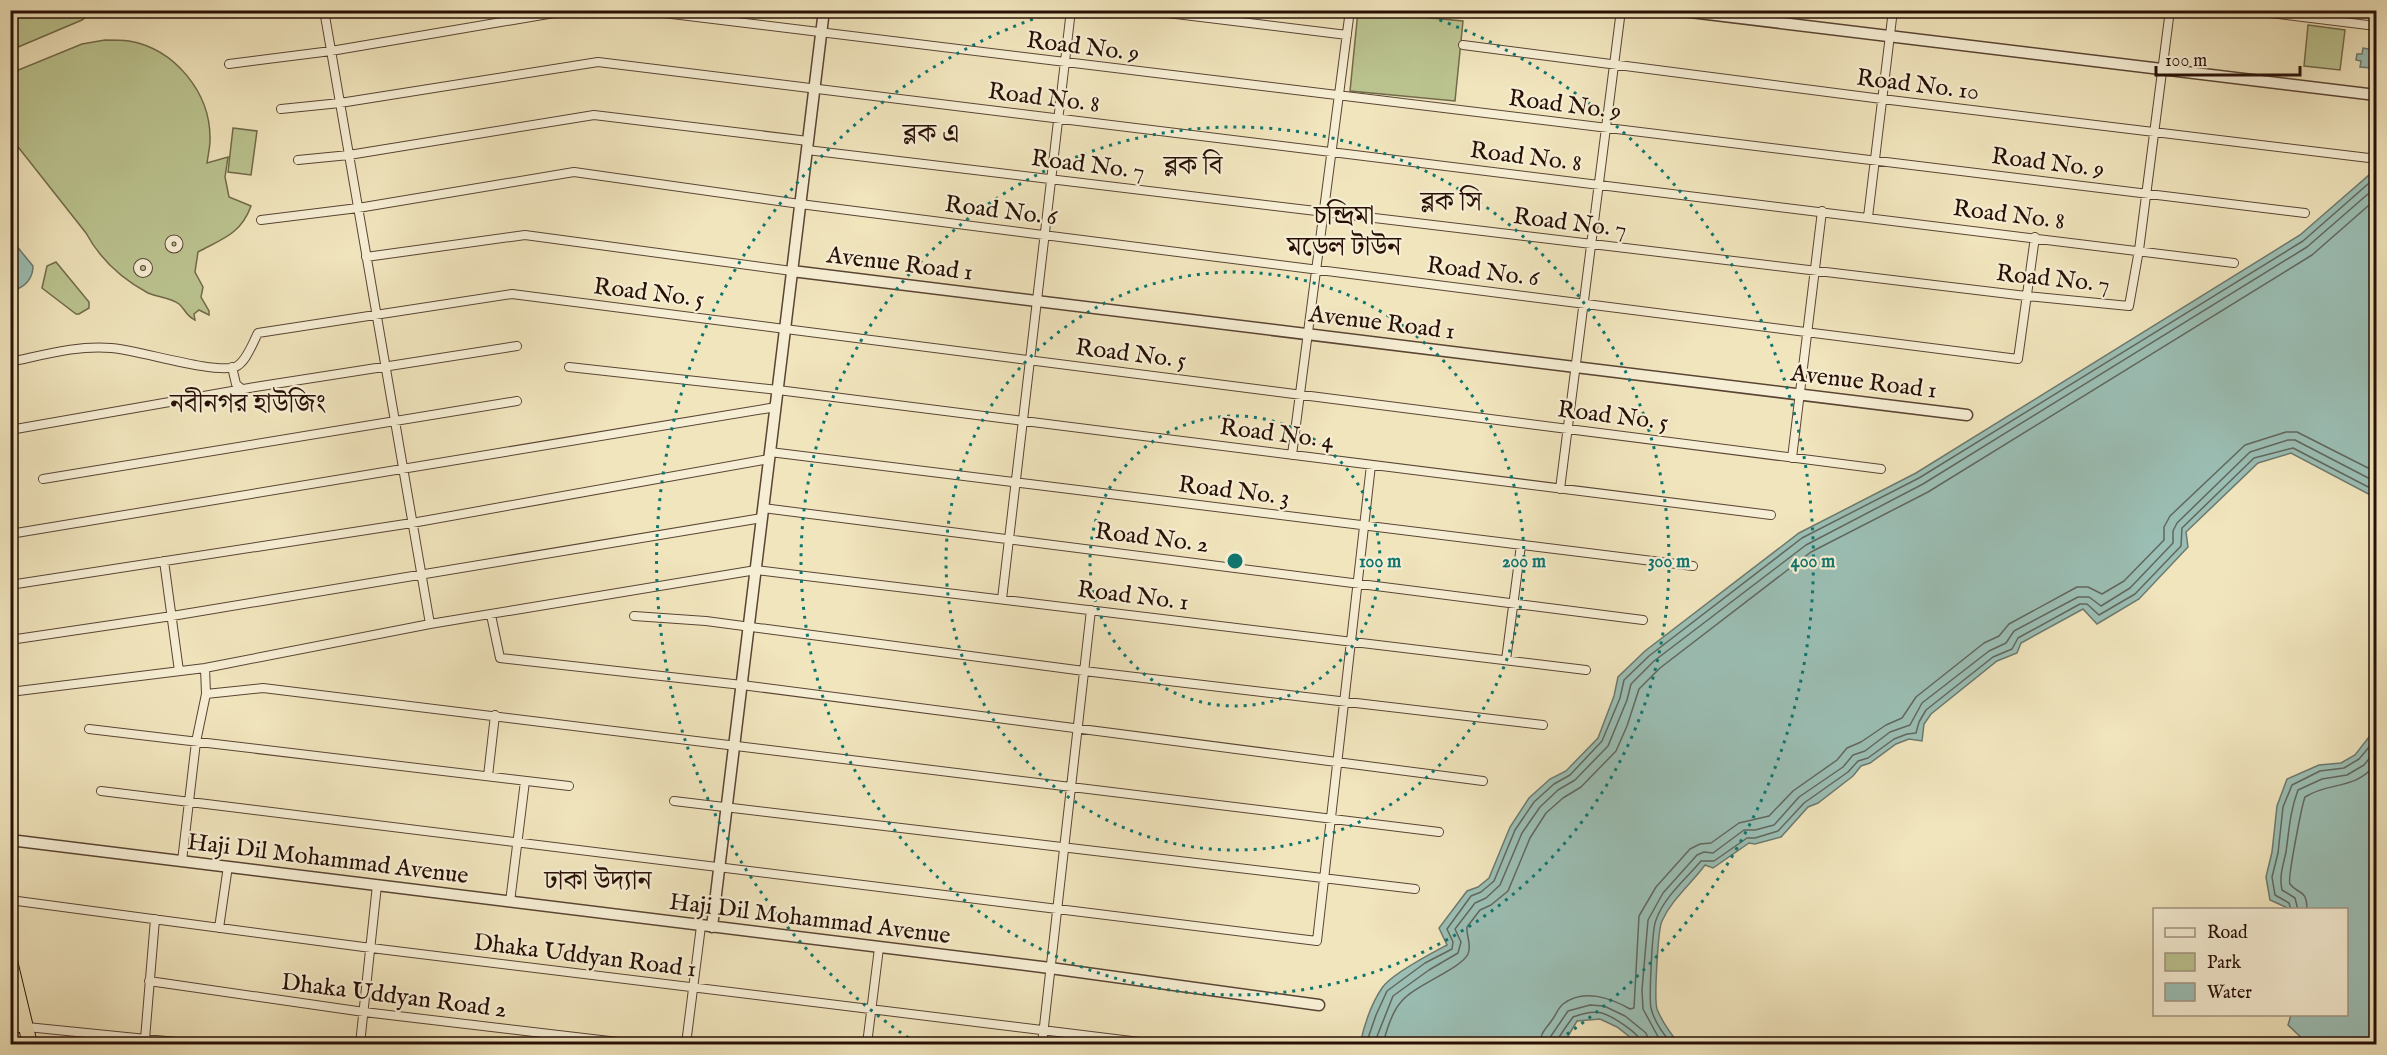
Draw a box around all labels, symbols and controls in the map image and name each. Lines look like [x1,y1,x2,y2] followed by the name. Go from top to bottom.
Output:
[1025,25,1141,70] street label: Road No. 9
[2156,39,2300,77] scale bar
[2165,50,2207,73] text: 100 m
[1855,63,1981,108] street label: Road No. 10
[986,76,1101,121] street label: Road No. 8
[1507,83,1623,128] street label: Road No. 9
[902,118,959,152] district label: ব্লক এ
[1468,135,1583,180] street label: Road No. 8
[1990,141,2106,186] street label: Road No. 9
[1029,143,1146,188] street label: Road No. 7
[1162,149,1224,184] district label: ব্লক বি
[1419,185,1483,220] district label: ব্লক সি
[943,189,1060,234] street label: Road No. 6
[1951,193,2066,238] street label: Road No. 8
[1286,199,1402,265] district label: চন্দ্রিমা মডেল টাউন
[1511,201,1628,246] street label: Road No. 7
[824,240,975,289] street label: Avenue Road 1
[1425,250,1542,295] street label: Road No. 6
[1994,258,2111,301] street label: Road No. 7
[592,271,706,316] street label: Road No. 5
[1306,299,1457,348] street label: Avenue Road 1
[1074,332,1188,377] street label: Road No. 5
[1788,358,1939,407] street label: Avenue Road 1
[169,387,326,422] district label: নবীনগর হাউজিং
[1556,394,1670,439] street label: Road No. 5
[1218,412,1336,457] street label: Road No. 4
[1176,469,1291,514] street label: Road No. 3
[1093,516,1210,561] street label: Road No. 2
[1225,551,1245,571] centre of rings
[1359,551,1401,574] text: 100 m
[1502,551,1546,574] text: 200 m
[1648,551,1690,574] text: 300 m
[1791,551,1835,574] text: 400 m
[1075,574,1190,619] street label: Road No. 1
[186,827,470,892] street label: Haji Dil Mohammad Avenue
[543,864,653,899] district label: ঢাকা উদ্যান
[668,887,952,952] street label: Haji Dil Mohammad Avenue
[2153,908,2348,1016] legend
[2207,922,2248,945] text: Road
[472,927,698,986] street label: Dhaka Uddyan Road 1
[2207,952,2242,975] text: Park
[279,967,508,1026] street label: Dhaka Uddyan Road 2
[2207,982,2252,1005] text: Water

